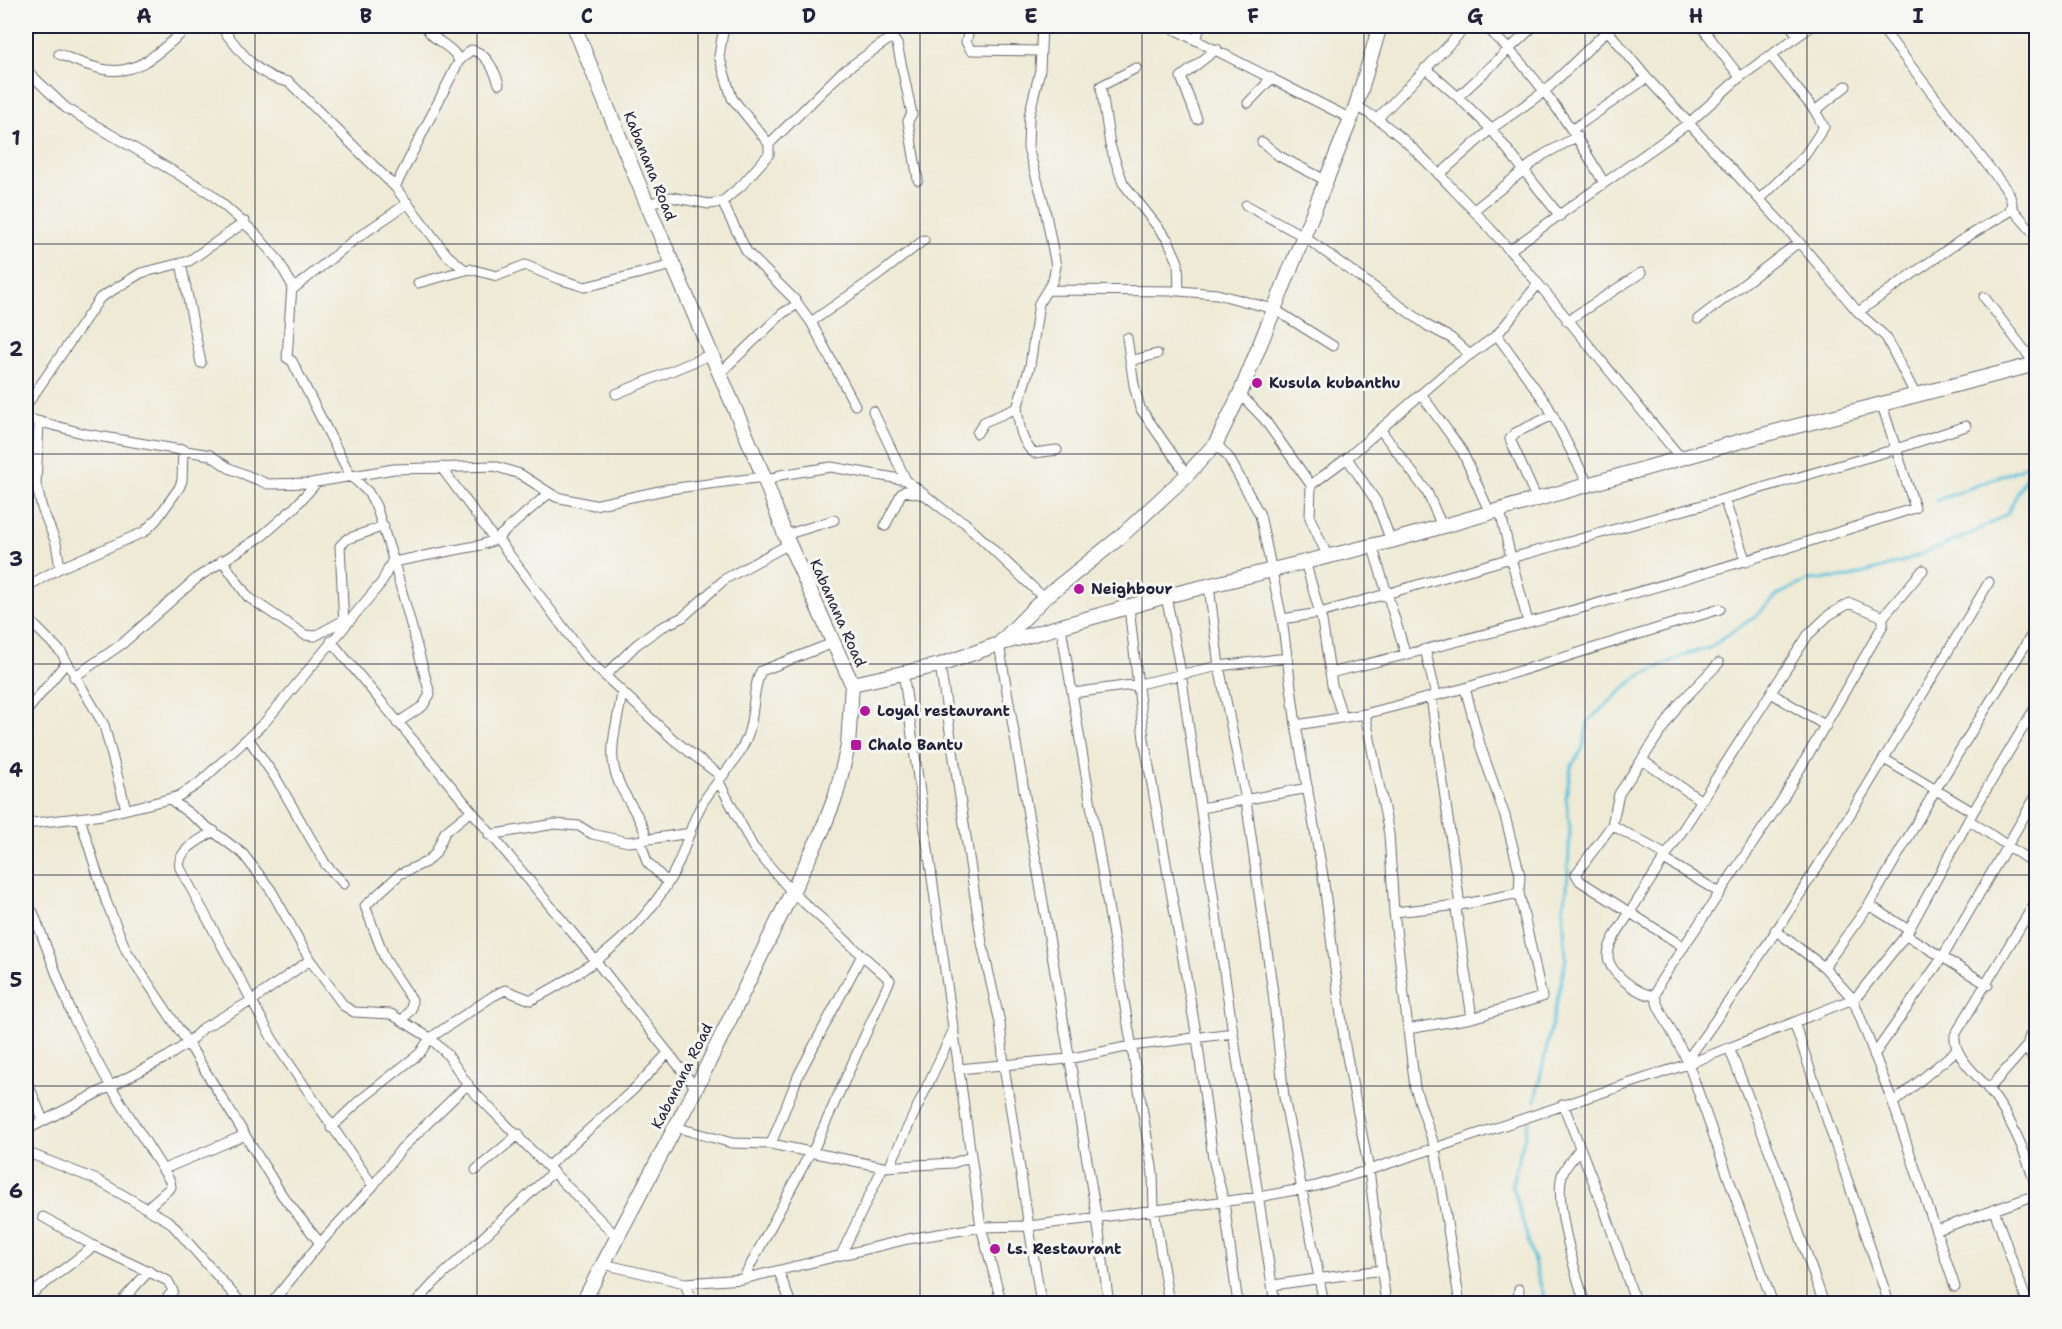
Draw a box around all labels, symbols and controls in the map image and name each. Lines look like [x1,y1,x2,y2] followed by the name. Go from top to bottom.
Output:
[136,3,152,29] text: A
[360,3,372,29] text: B
[581,3,593,29] text: C
[802,3,816,29] text: D
[1024,3,1038,29] text: E
[1247,3,1259,29] text: F
[1467,3,1483,29] text: G
[1689,3,1703,29] text: H
[1912,3,1924,29] text: I
[619,108,681,224] street label: Kabanana Road
[11,125,21,151] text: 1
[9,336,23,362] text: 2
[1269,373,1401,393] place label: Kusula kubanthu
[1250,376,1264,390] marker: Kusula kubanthu
[9,546,23,572] text: 3
[805,556,871,671] street label: Kabanana Road
[1091,579,1173,599] place label: Neighbour
[1072,582,1086,596] marker: Neighbour
[877,701,1010,721] place label: Loyal restaurant
[858,704,872,718] marker: Loyal restaurant
[868,735,963,755] place label: Chalo Bantu
[849,738,863,752] marker: Chalo Bantu
[9,757,23,783] text: 4
[10,967,22,993] text: 5
[647,1019,718,1132] street label: Kabanana Road
[9,1178,23,1204] text: 6
[1007,1239,1121,1259] place label: Ls. Restaurant
[988,1242,1002,1256] marker: Ls. Restaurant

